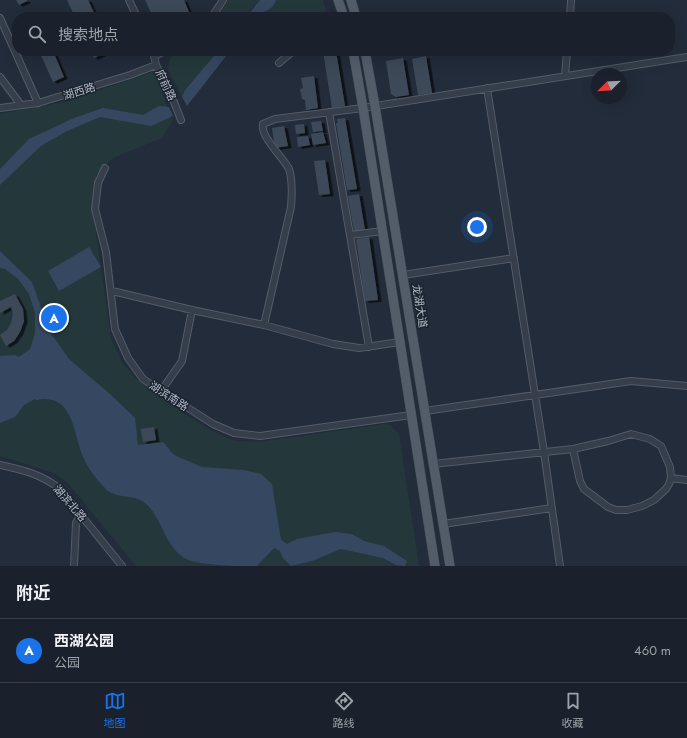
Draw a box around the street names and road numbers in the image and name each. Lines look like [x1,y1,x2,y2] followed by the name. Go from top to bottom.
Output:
[152,67,180,103] street label: 府前路
[61,79,97,103] street label: 湖西路
[409,283,431,329] street label: 龙湖大道
[146,377,192,415] street label: 湖滨南路
[50,481,90,525] street label: 湖滨北路

